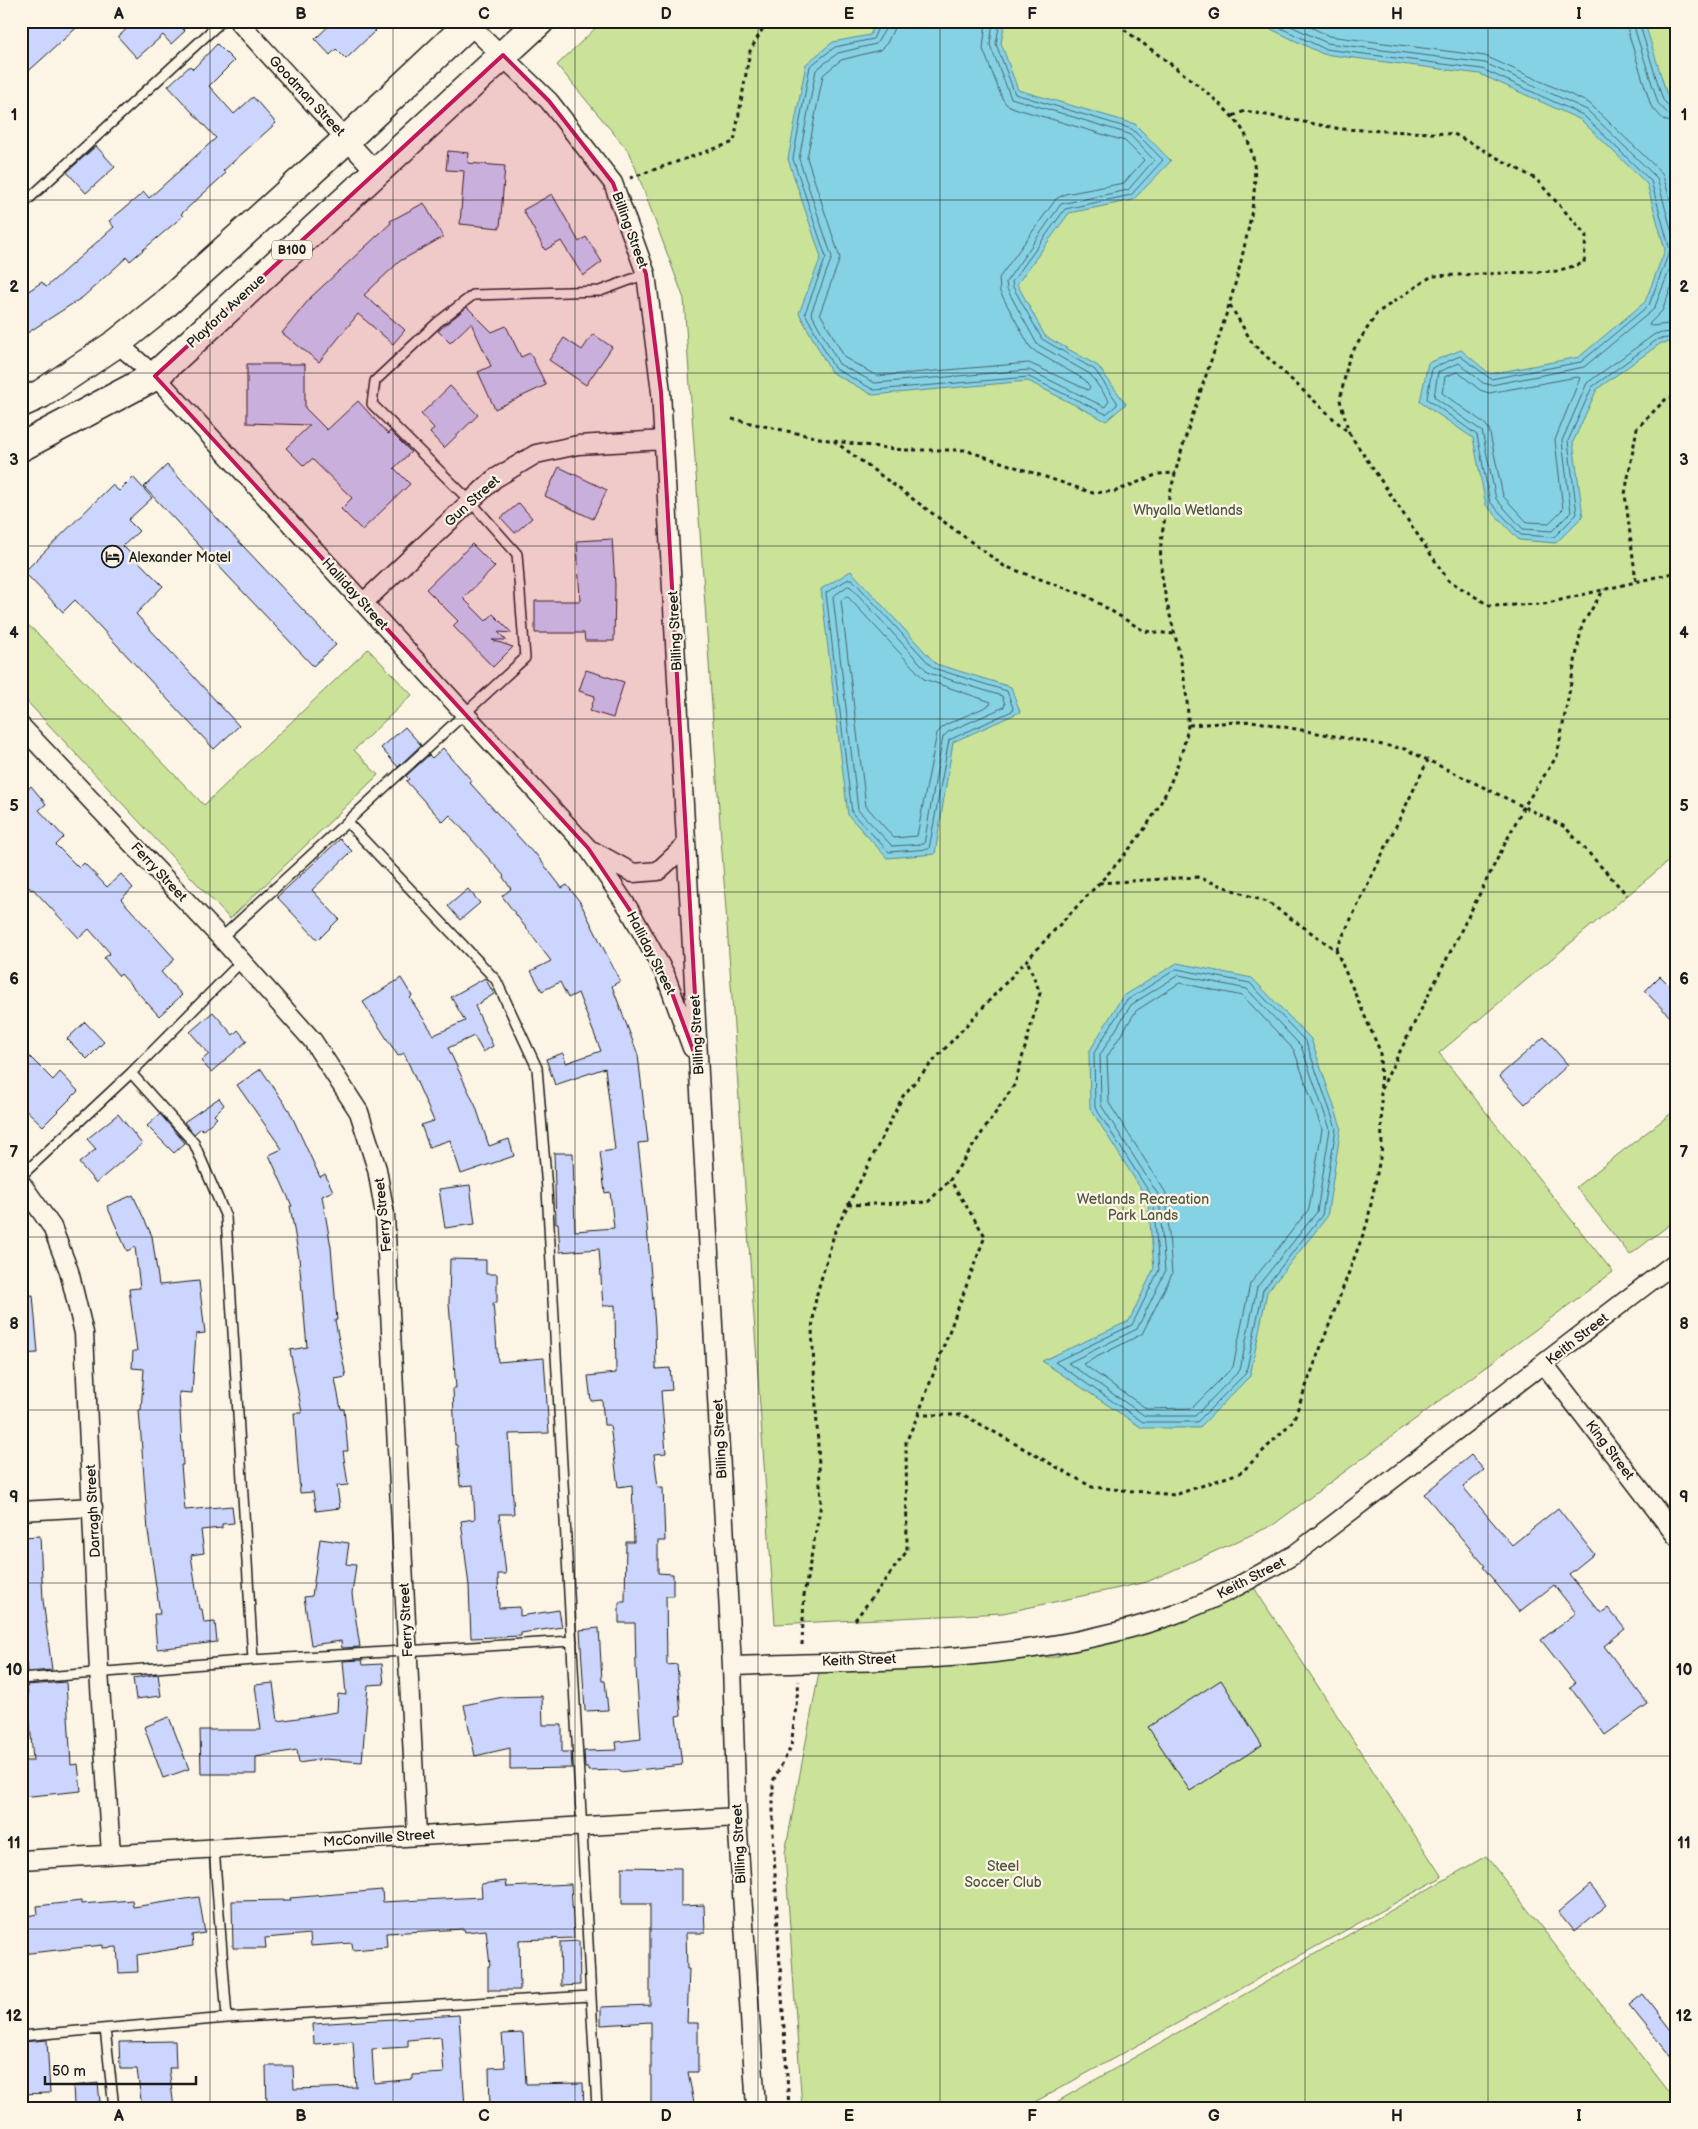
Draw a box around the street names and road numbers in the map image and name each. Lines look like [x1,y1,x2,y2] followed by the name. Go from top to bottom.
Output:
[265,52,349,140] street label: Goodman Street
[608,189,652,271] street label: Billing Street
[272,240,312,260] road number: B100
[183,270,269,352] street label: Playford Avenue
[441,471,504,530] street label: Gun Street
[318,554,392,634] street label: Halliday Street
[664,590,686,672] street label: Billing Street
[127,839,191,906] street label: Ferry Street
[623,909,680,998] street label: Halliday Street
[686,994,708,1076] street label: Billing Street
[371,1176,395,1253] street label: Ferry Street
[1542,1309,1612,1369] street label: Keith Street
[709,1398,731,1480] street label: Billing Street
[1582,1417,1638,1484] street label: King Street
[82,1463,104,1558] street label: Darragh Street
[1214,1553,1289,1602] street label: Keith Street
[396,1582,416,1658] street label: Ferry Street
[821,1650,897,1670] street label: Keith Street
[728,1803,750,1885] street label: Billing Street
[323,1826,436,1850] street label: McConville Street

